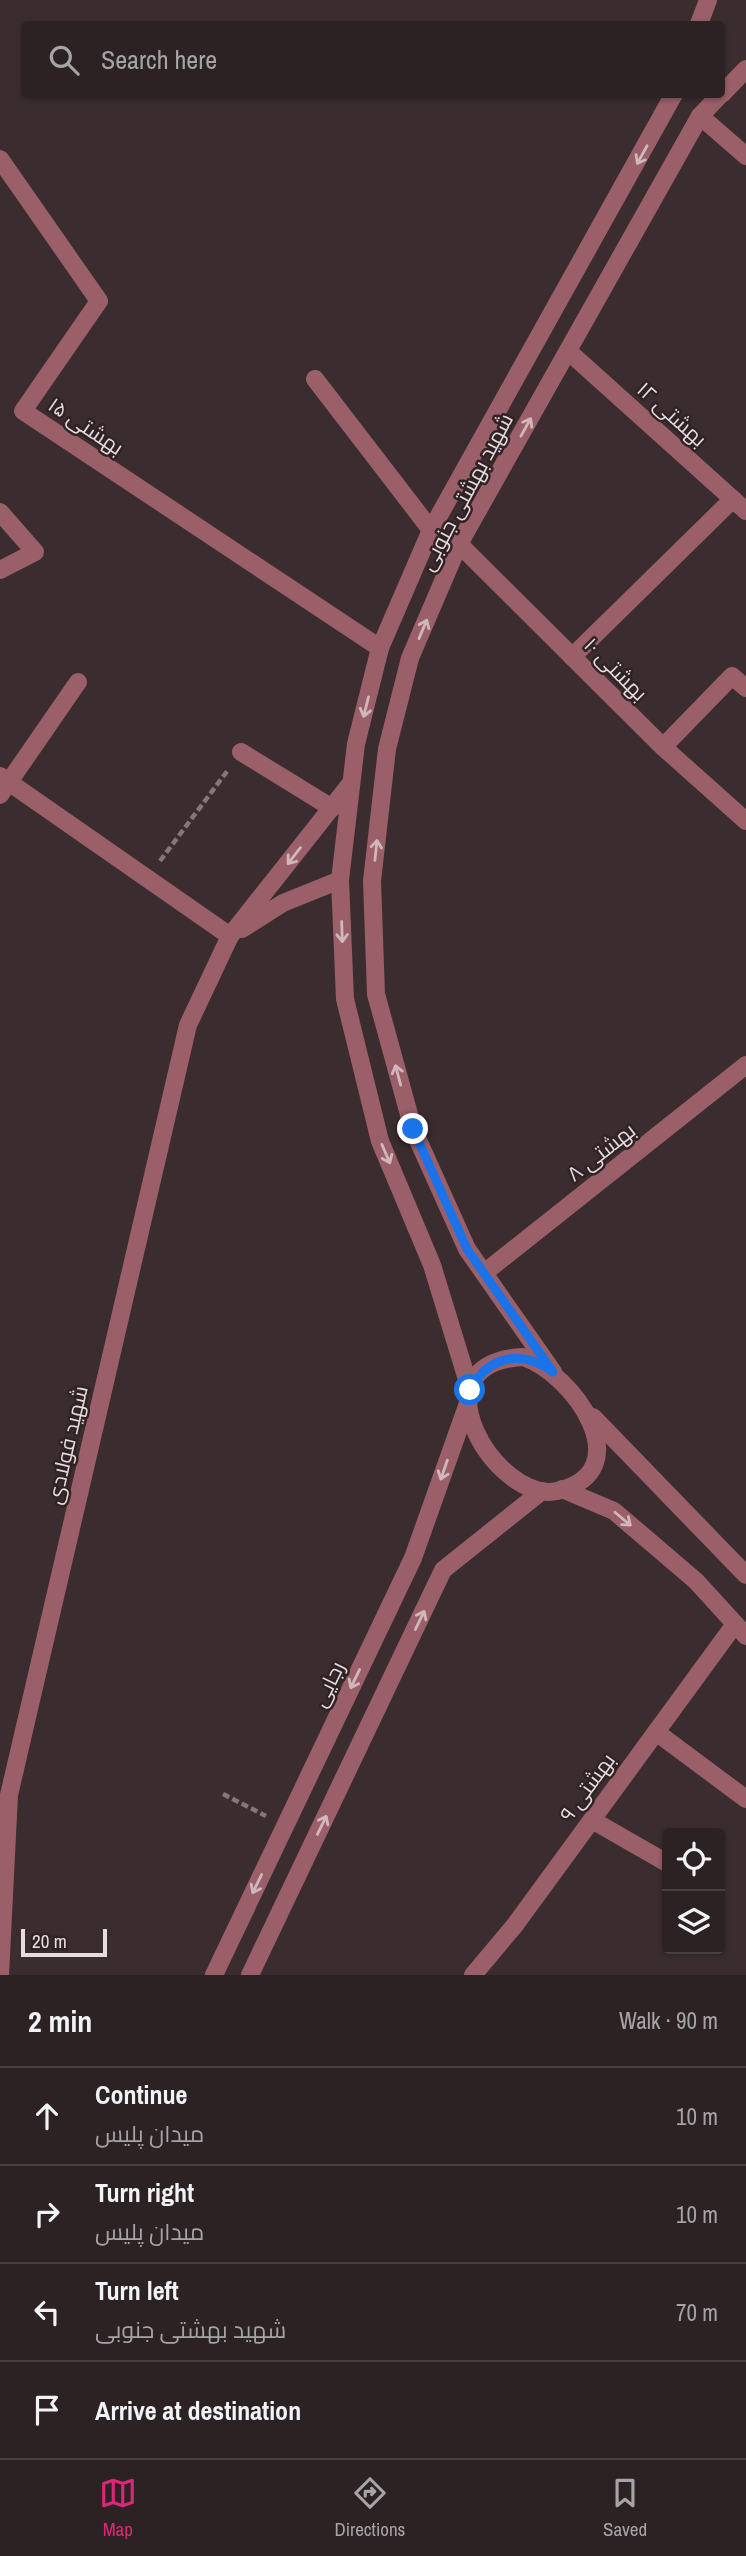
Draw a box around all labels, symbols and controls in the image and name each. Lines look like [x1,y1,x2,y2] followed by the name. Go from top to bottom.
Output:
[21,21,725,98] search box
[45,41,83,79] icon: search
[101,42,217,77] text: Search here
[635,144,649,164] one-way arrow
[631,375,713,453] street label: بهشتی ۱۲
[43,390,129,462] street label: بهشتی ۱۵
[412,408,520,576] street label: شهید بهشتی جنوبی
[519,417,533,437] one-way arrow
[417,619,430,640] one-way arrow
[578,631,654,707] street label: بهشتی ۱۰
[359,695,372,717] one-way arrow
[369,840,382,862] one-way arrow
[286,846,301,864] one-way arrow
[336,920,349,943] one-way arrow
[391,1064,404,1087] one-way arrow
[397,1113,428,1144] route end
[560,1116,642,1188] street label: بهشتی ۸
[380,1143,393,1164] one-way arrow
[454,1374,485,1405] route start
[39,1383,95,1507] street label: شهید فولادی
[437,1459,449,1481] one-way arrow
[614,1511,632,1527] one-way arrow
[414,1610,427,1631] one-way arrow
[305,1656,351,1712] street label: رجایی
[348,1668,361,1689] one-way arrow
[552,1747,622,1827] street label: بهشتی ۹
[316,1815,329,1836] one-way arrow
[662,1828,725,1954] map controls
[662,1828,725,1891] button: locate
[250,1873,263,1894] one-way arrow
[662,1891,725,1954] button: layers
[21,1926,107,1958] scale bar
[32,1928,67,1954] text: 20 m
[28,2001,92,2041] text: 2 min
[619,2005,718,2036] text: Walk · 90 m
[95,2077,187,2112] text: Continue
[28,2097,66,2135] icon: ahead
[676,2101,718,2132] text: 10 m
[95,2118,204,2149] text: میدان پلیس
[95,2175,194,2210] text: Turn right
[28,2195,66,2233] icon: right
[676,2199,718,2230] text: 10 m
[95,2216,204,2247] text: میدان پلیس
[95,2273,179,2308] text: Turn left
[28,2293,66,2331] icon: left
[676,2297,718,2328] text: 70 m
[95,2314,286,2345] text: شهید بهشتی جنوبی
[28,2391,66,2429] icon: arrive
[95,2393,301,2428] text: Arrive at destination
[99,2474,137,2542] tab: Map
[334,2474,405,2542] tab: Directions
[603,2474,647,2542] tab: Saved

